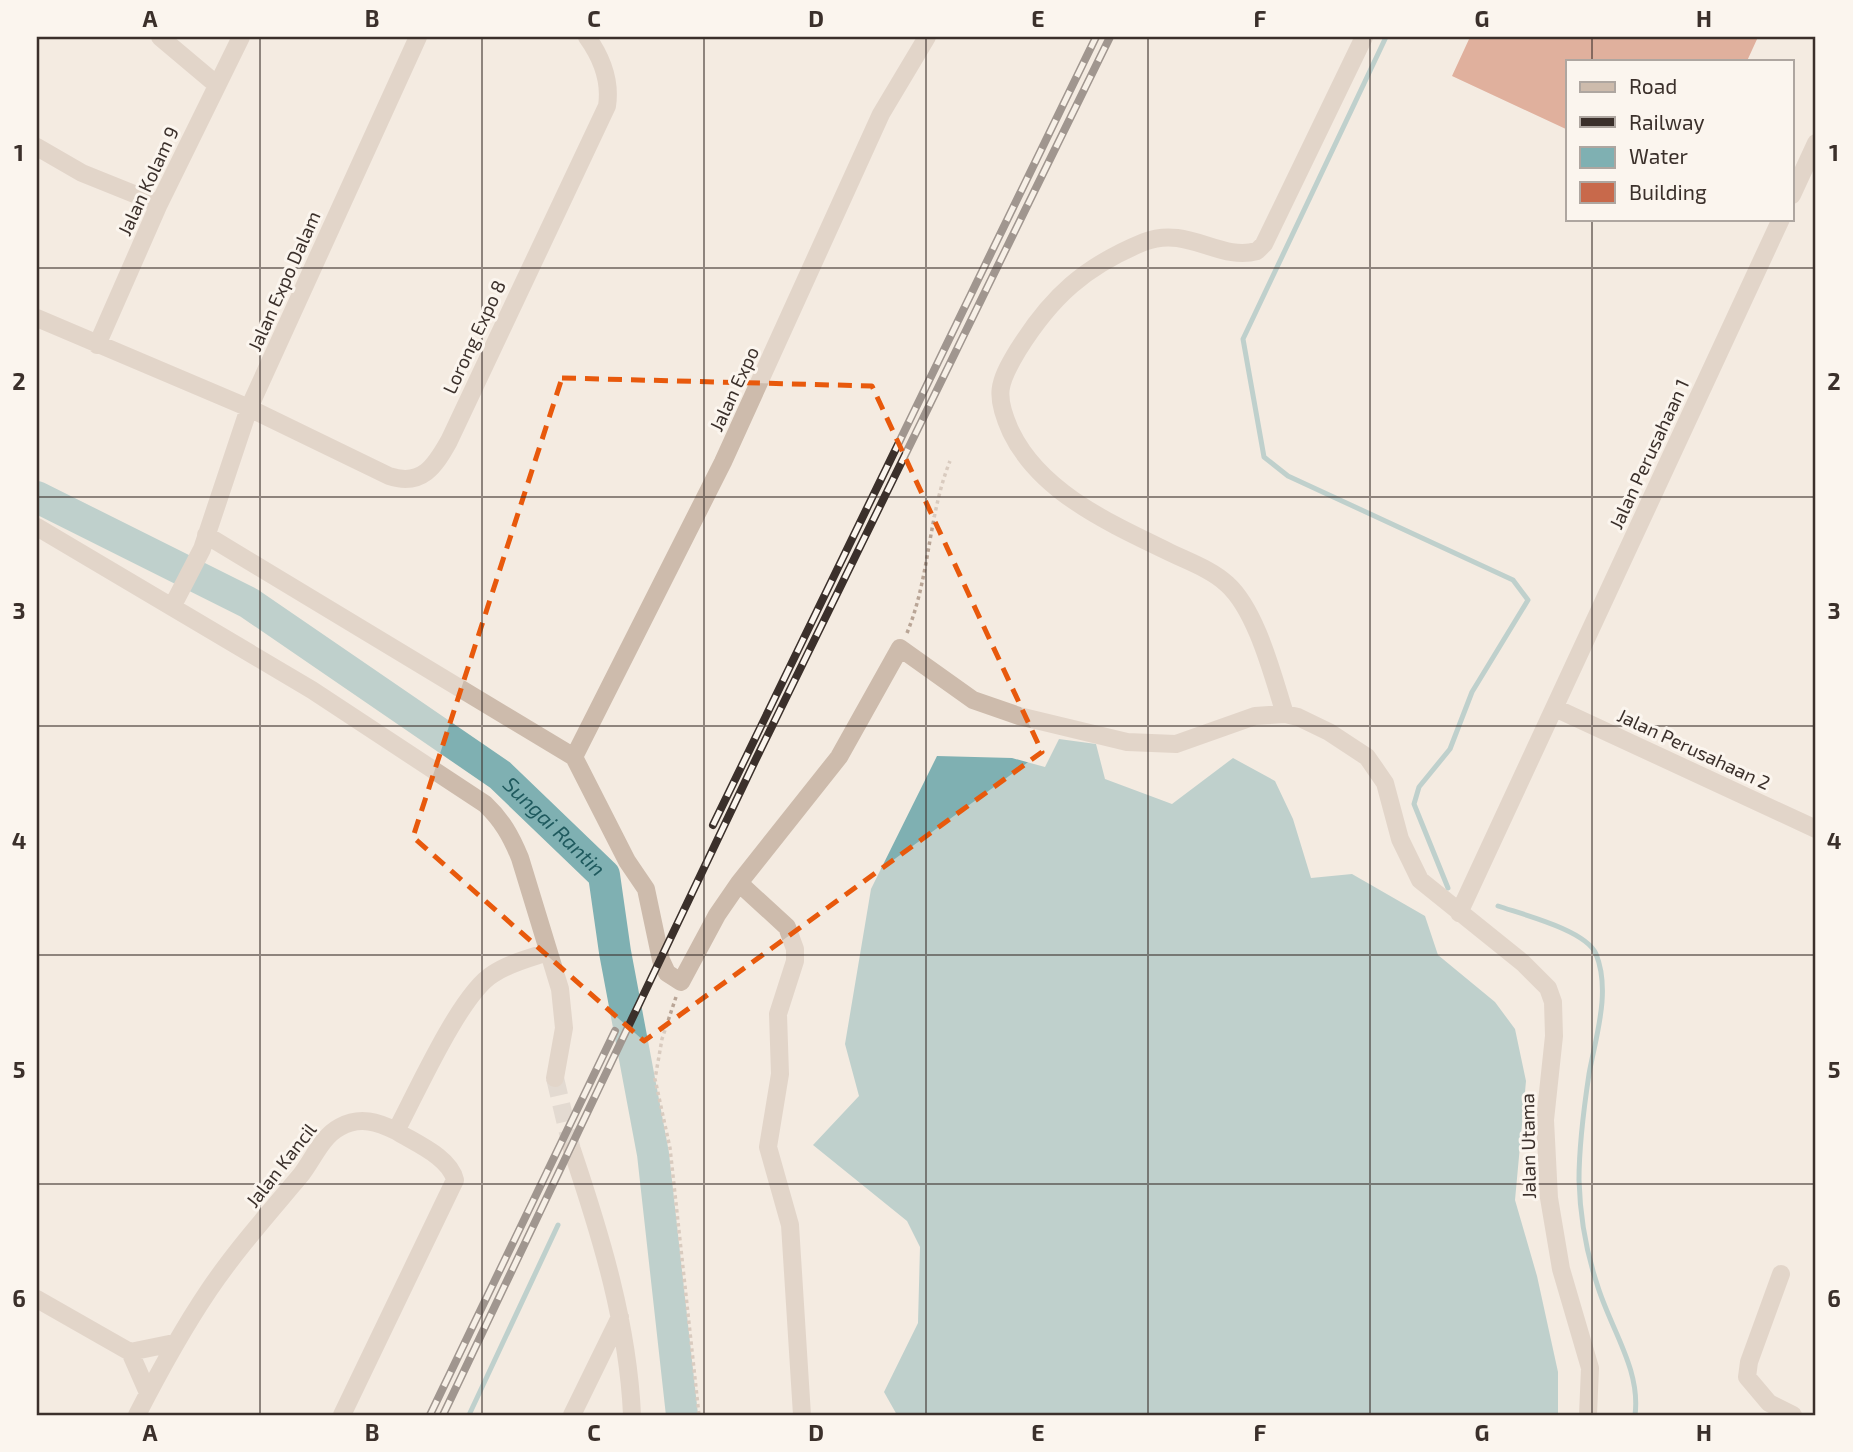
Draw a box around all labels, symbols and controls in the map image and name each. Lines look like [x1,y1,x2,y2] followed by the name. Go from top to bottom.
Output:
[142,4,158,32] text: A
[365,4,379,32] text: B
[587,4,601,32] text: C
[808,4,824,32] text: D
[1031,4,1045,32] text: E
[1254,4,1267,32] text: F
[1475,4,1489,32] text: G
[1696,4,1712,32] text: H
[1566,60,1794,220] legend
[1629,73,1677,98] text: Road
[1629,109,1705,134] text: Railway
[112,123,183,239] street label: Jalan Kolam 9
[14,138,24,166] text: 1
[1829,138,1839,166] text: 1
[1629,143,1688,168] text: Water
[1629,179,1707,204] text: Building
[242,207,325,354] street label: Jalan Expo Dalam
[437,276,510,397] street label: Lorong Expo 8
[704,343,763,435] street label: Jalan Expo
[12,367,26,395] text: 2
[1827,367,1841,395] text: 2
[1604,375,1693,532] street label: Jalan Perusahaan 1
[12,596,26,624] text: 3
[1827,596,1841,624] text: 3
[1614,703,1774,794] street label: Jalan Perusahaan 2
[499,771,611,880] water label: Sungai Rantin
[12,826,26,854] text: 4
[1827,826,1841,854] text: 4
[13,1055,25,1083] text: 5
[1828,1055,1840,1083] text: 5
[1515,1093,1540,1199] street label: Jalan Utama
[241,1118,321,1211] street label: Jalan Kancil
[12,1284,26,1312] text: 6
[1827,1284,1841,1312] text: 6
[142,1418,158,1446] text: A
[365,1418,379,1446] text: B
[587,1418,601,1446] text: C
[808,1418,824,1446] text: D
[1031,1418,1045,1446] text: E
[1254,1418,1267,1446] text: F
[1475,1418,1489,1446] text: G
[1696,1418,1712,1446] text: H

